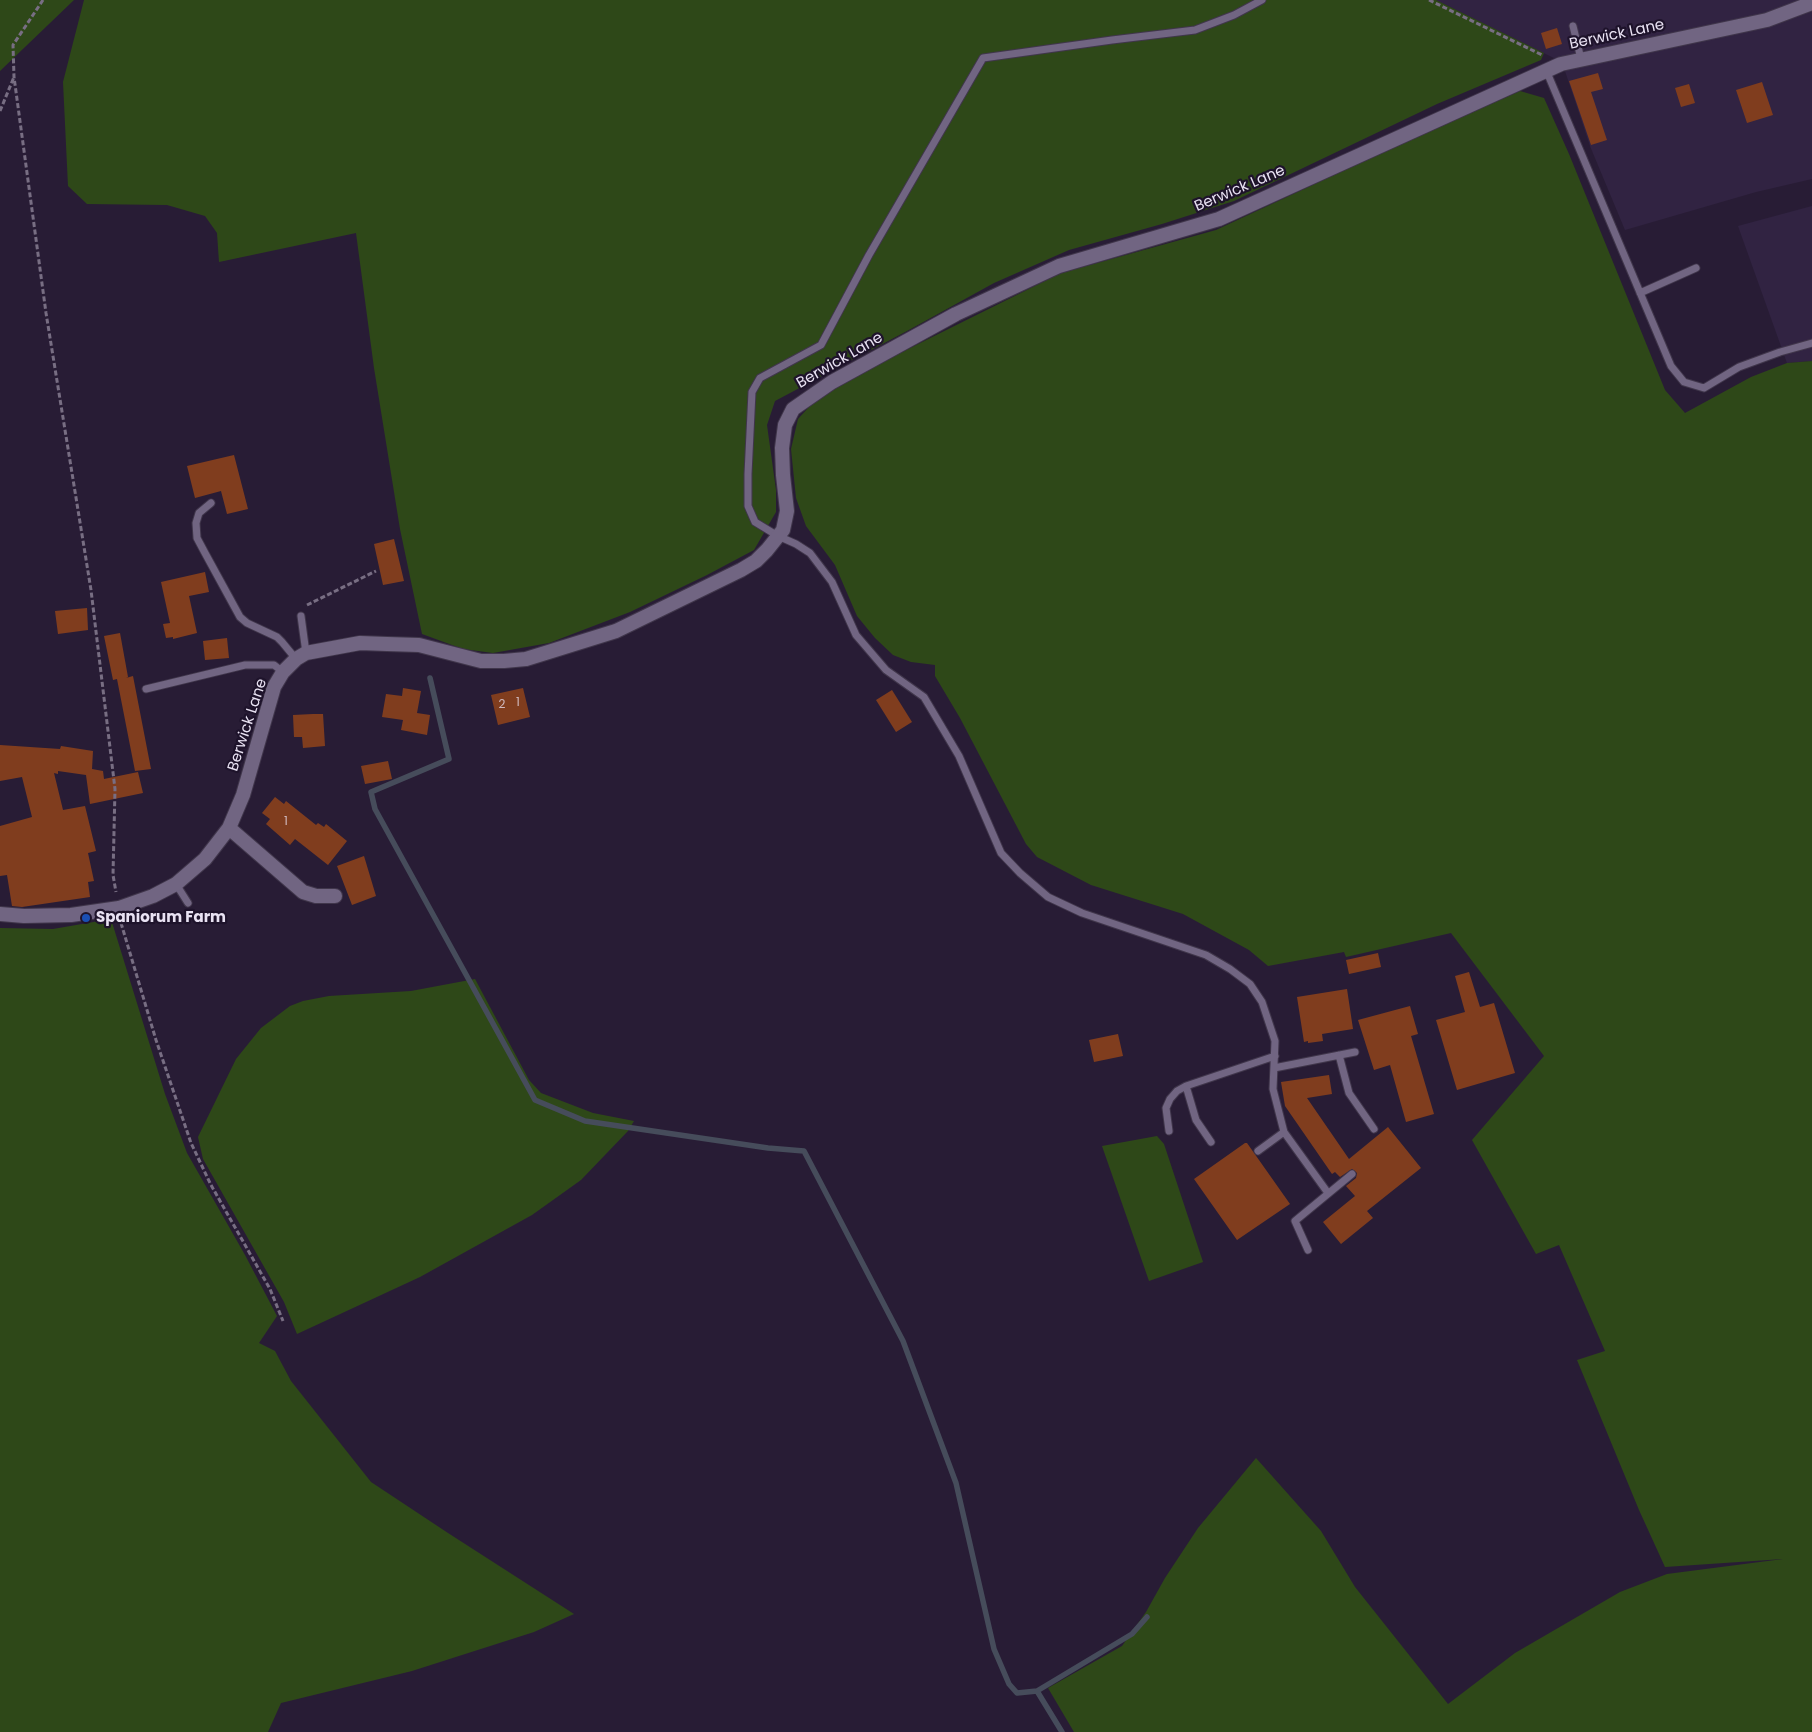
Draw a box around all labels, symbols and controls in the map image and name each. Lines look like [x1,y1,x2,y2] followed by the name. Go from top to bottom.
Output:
[1568,16,1666,54] street label: Berwick Lane
[1192,162,1288,216] street label: Berwick Lane
[794,329,886,393] street label: Berwick Lane
[225,676,271,774] street label: Berwick Lane
[516,696,520,710] house number: 1
[499,698,505,712] house number: 2
[284,815,288,829] house number: 1
[96,909,226,927] place label: Spaniorum Farm
[80,912,92,924] marker: Spaniorum Farm

